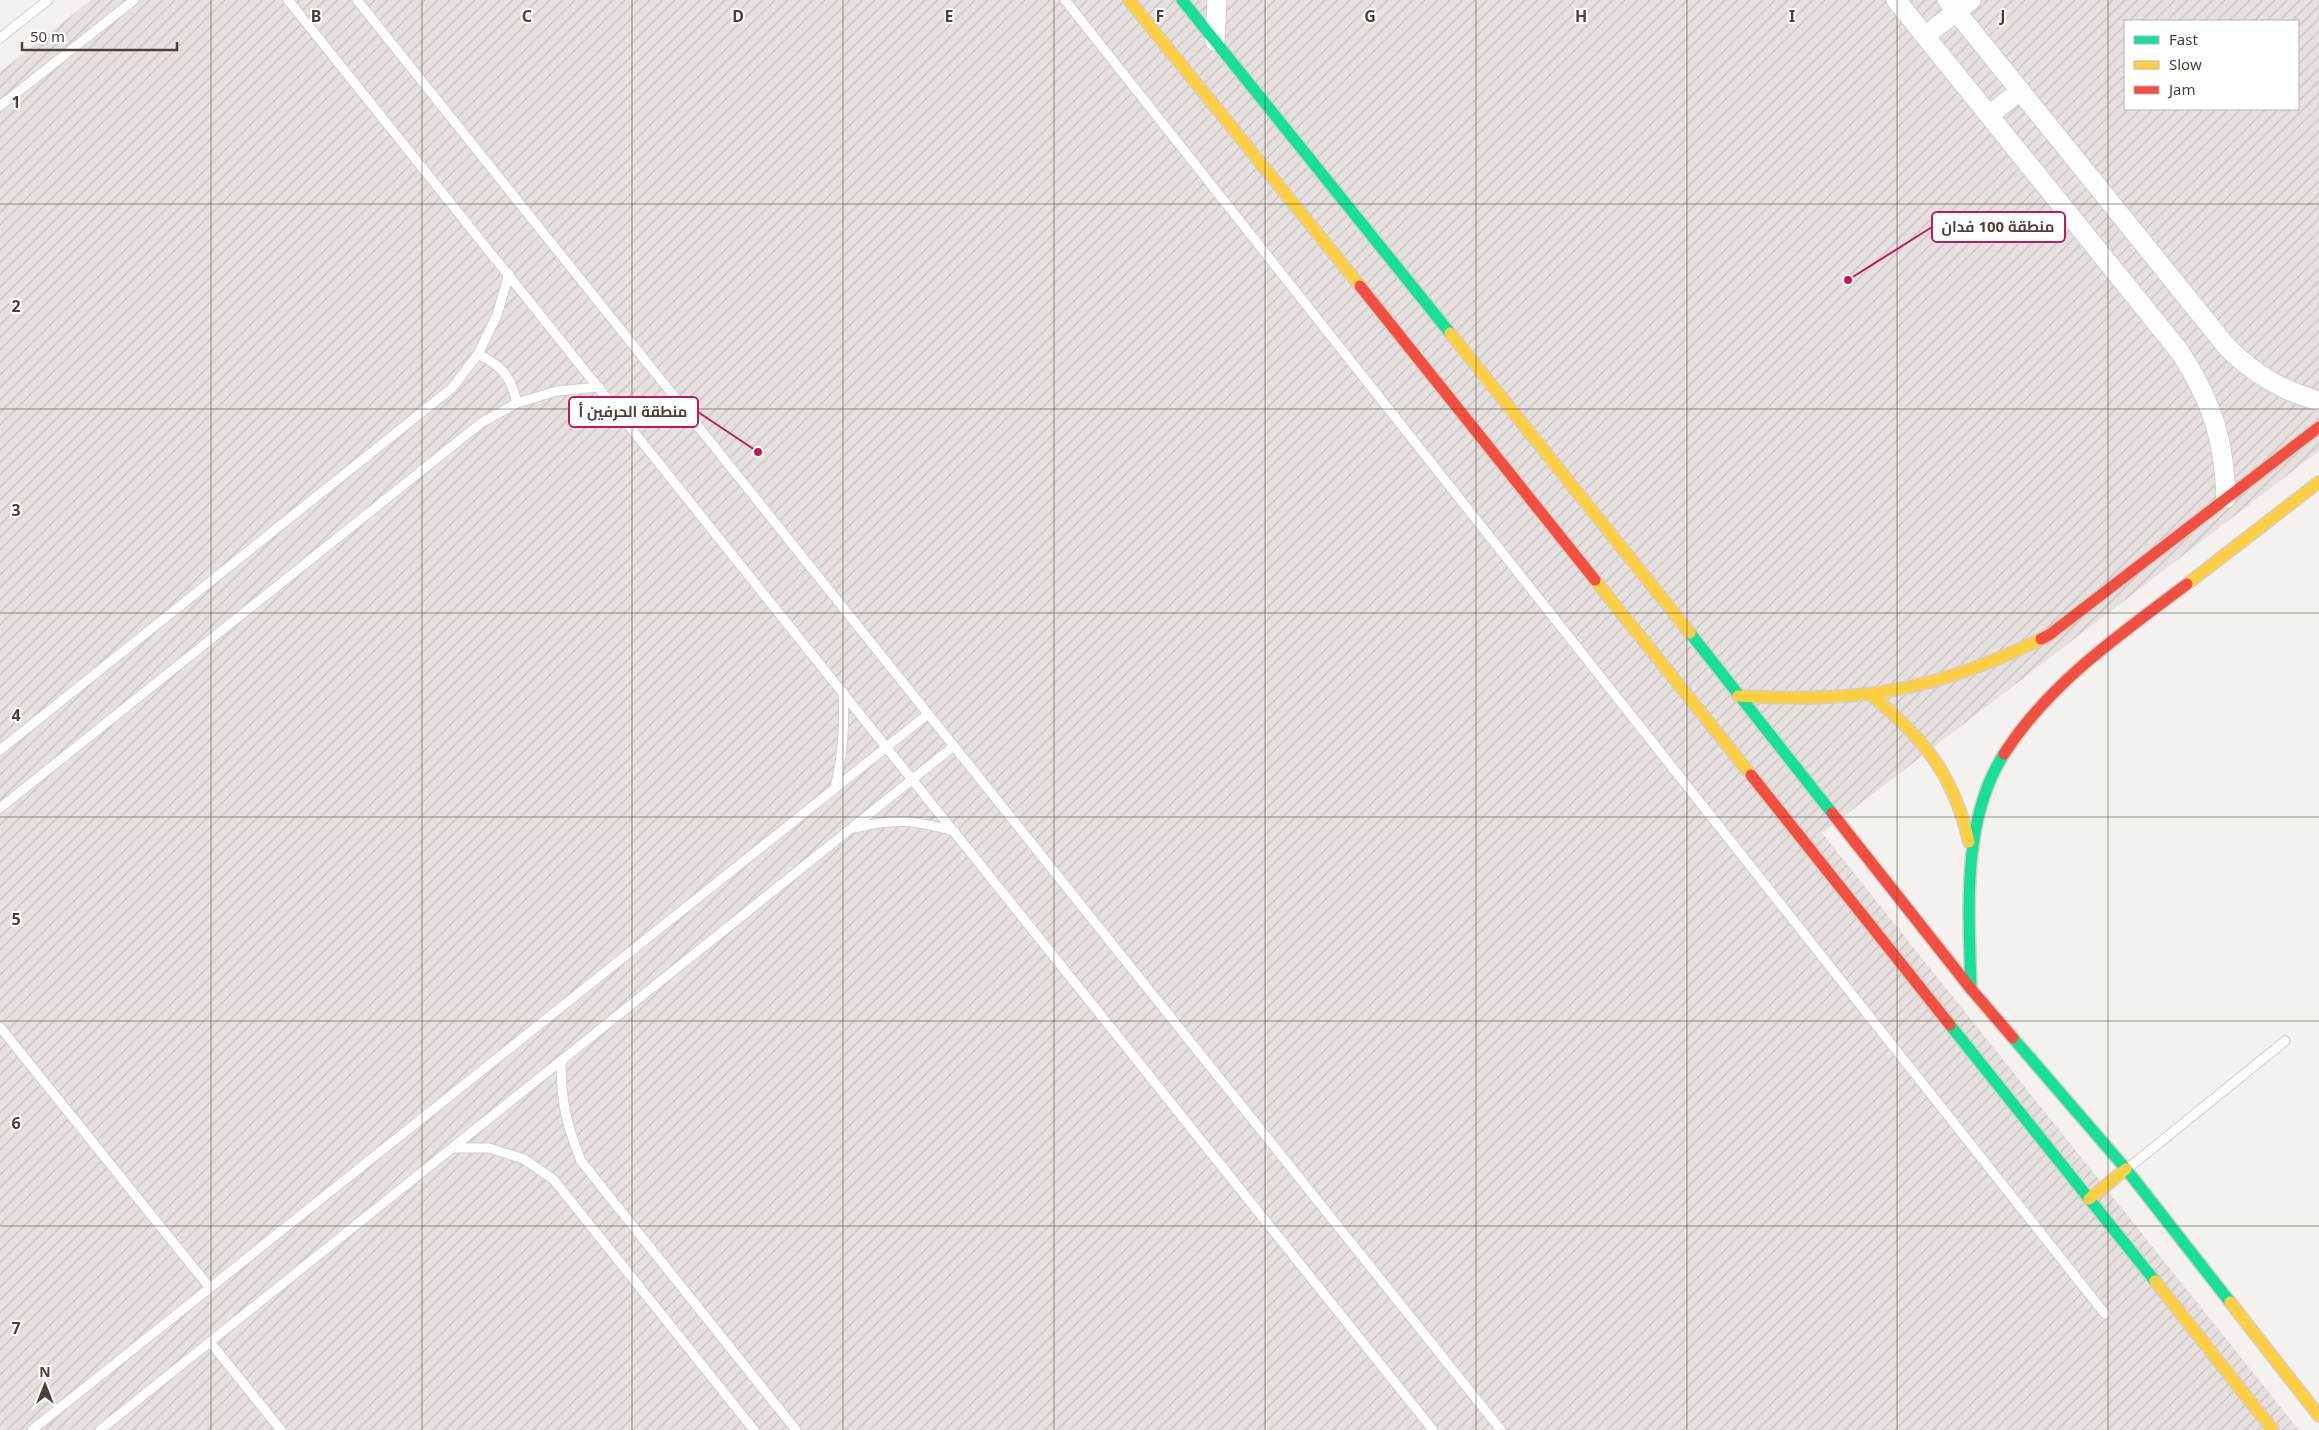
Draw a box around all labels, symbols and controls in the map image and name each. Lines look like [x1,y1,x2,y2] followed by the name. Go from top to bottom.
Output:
[311,5,321,27] text: B
[522,5,532,27] text: C
[732,5,744,27] text: D
[945,5,954,27] text: E
[1156,5,1164,27] text: F
[1364,5,1376,27] text: G
[1575,5,1587,27] text: H
[1789,5,1795,27] text: I
[1998,5,2006,27] text: J
[22,20,178,52] scale bar
[2124,20,2299,110] legend
[30,26,65,46] text: 50 m
[2169,29,2198,49] text: Fast
[2169,54,2202,74] text: Slow
[2167,79,2196,99] text: Jam
[11,91,21,113] text: 1
[1932,212,2065,242] callout: منطقة 100 فدان
[1942,216,2054,236] text: منطقة 100 فدان
[11,295,21,317] text: 2
[569,397,698,427] callout: منطقة الحرفين أ
[578,401,688,421] text: منطقة الحرفين أ
[11,499,21,521] text: 3
[11,704,21,726] text: 4
[11,908,21,930] text: 5
[11,1112,21,1134] text: 6
[11,1317,21,1339] text: 7
[20,1360,70,1410] north arrow
[39,1362,51,1381] text: N

